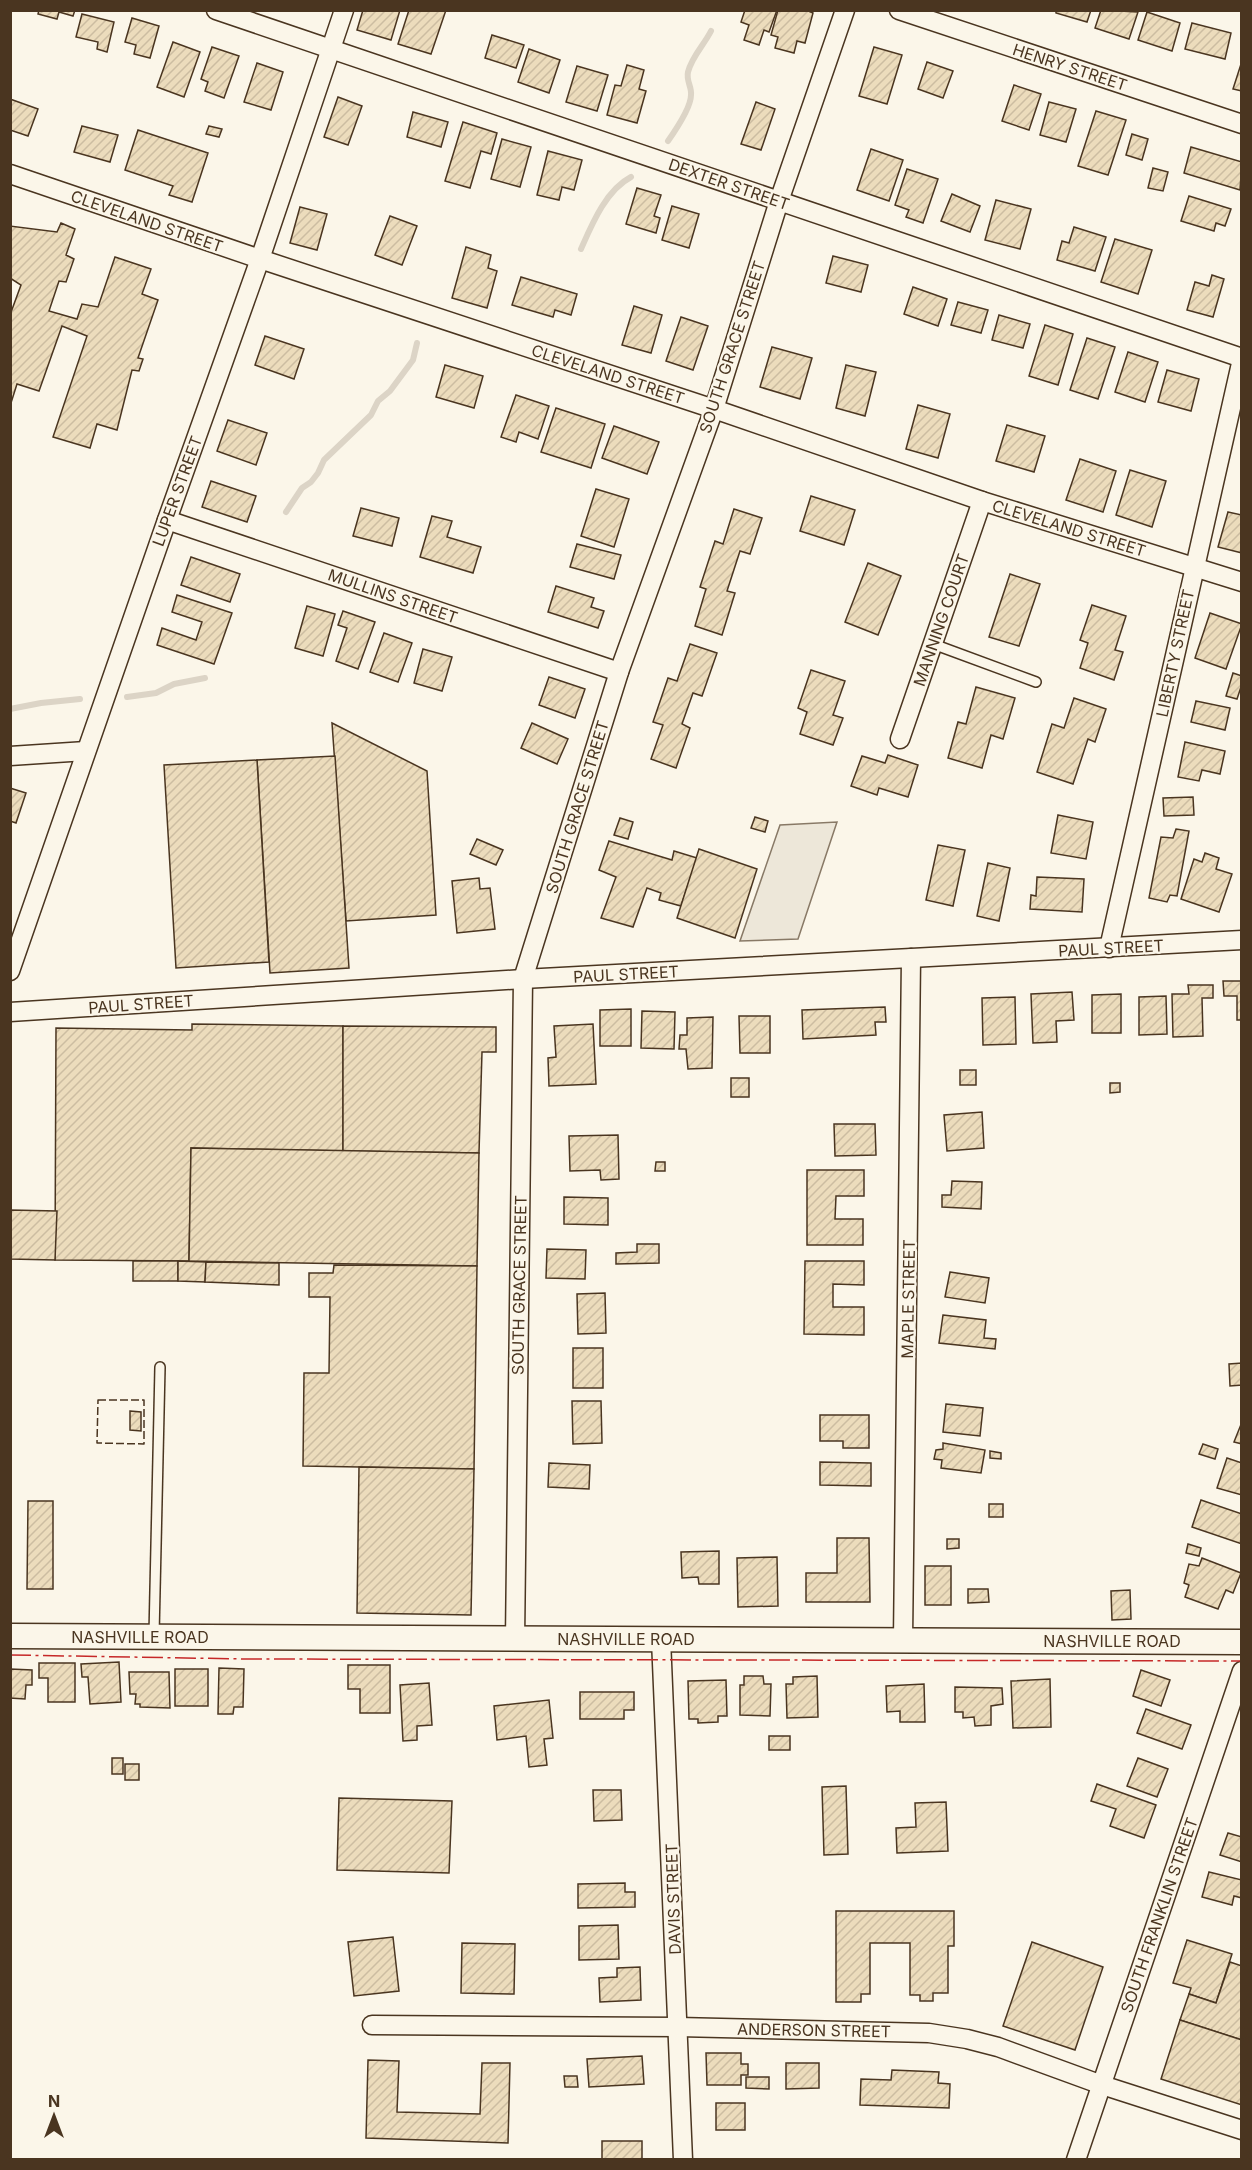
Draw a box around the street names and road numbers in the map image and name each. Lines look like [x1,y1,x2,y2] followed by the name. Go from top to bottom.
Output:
[1010,39,1130,95] street label: HENRY STREET
[666,154,792,214] street label: DEXTER STREET
[68,186,226,256] street label: CLEVELAND STREET
[695,258,769,436] street label: SOUTH GRACE STREET
[529,340,687,408] street label: CLEVELAND STREET
[148,433,206,549] street label: LUPER STREET
[990,495,1148,561] street label: CLEVELAND STREET
[909,551,973,689] street label: MANNING COURT
[325,564,461,628] street label: MULLINS STREET
[1152,587,1198,719] street label: LIBERTY STREET
[541,718,613,896] street label: SOUTH GRACE STREET
[1058,935,1164,961] street label: PAUL STREET
[573,961,679,987] street label: PAUL STREET
[88,990,194,1018] street label: PAUL STREET
[507,1195,531,1375] street label: SOUTH GRACE STREET
[897,1239,919,1359] street label: MAPLE STREET
[71,1627,209,1647] street label: NASHVILLE ROAD
[557,1629,695,1649] street label: NASHVILLE ROAD
[1043,1631,1181,1651] street label: NASHVILLE ROAD
[1116,1815,1202,2015] street label: SOUTH FRANKLIN STREET
[661,1843,685,1955] street label: DAVIS STREET
[737,2019,891,2041] street label: ANDERSON STREET

